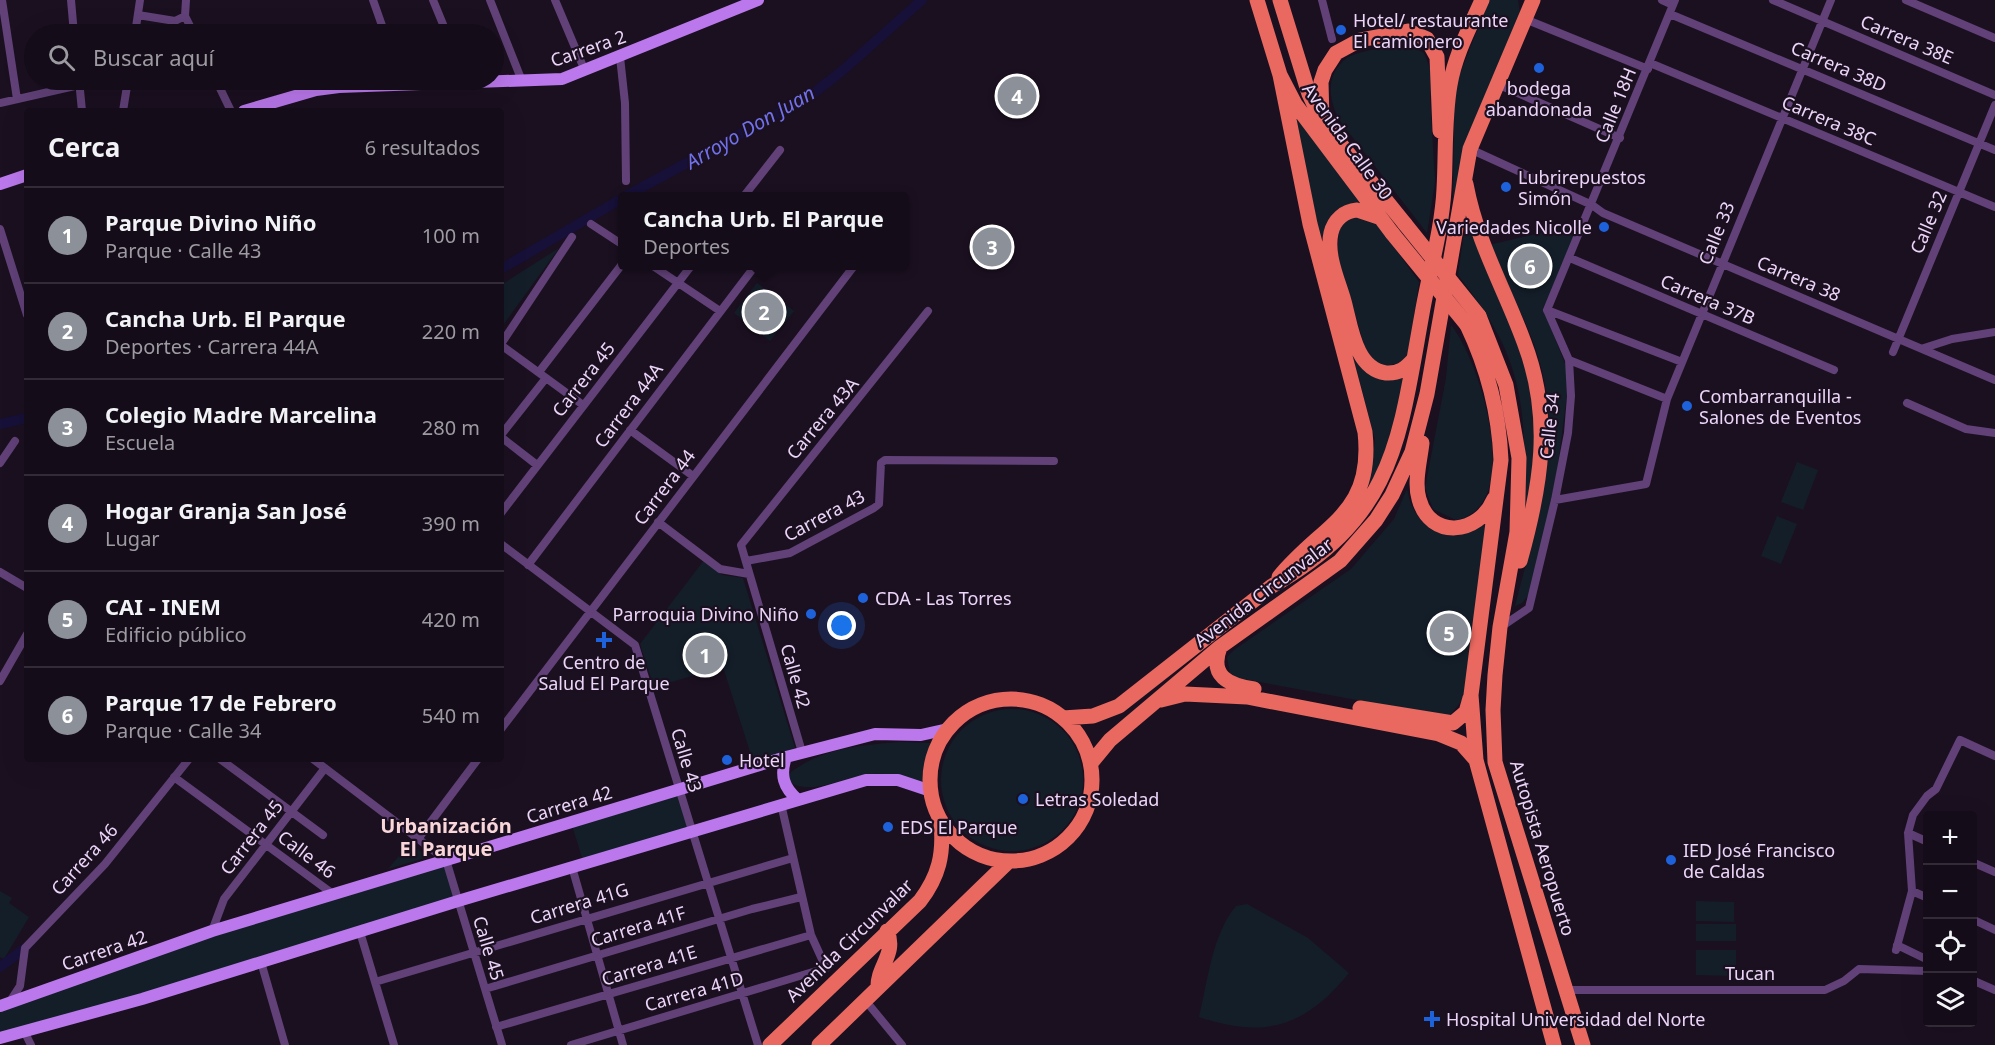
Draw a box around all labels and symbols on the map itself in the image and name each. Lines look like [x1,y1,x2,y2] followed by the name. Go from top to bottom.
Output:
[1353,8,1508,53] place label: Hotel/ restaurante El camionero
[1857,9,1957,69] street label: Carrera 38E
[1334,23,1348,37] marker: Hotel/ restaurante El camionero
[547,24,629,72] street label: Carrera 2
[1787,35,1891,97] street label: Carrera 38D
[1532,61,1546,75] marker: bodega abandonada
[1589,64,1641,146] street label: Calle 18H
[998,74,1036,118] pin: 4
[1486,76,1592,121] place label: bodega abandonada
[1298,78,1398,204] street label: Avenida Calle 30
[679,79,819,176] water label: Arroyo Don Juan
[1778,89,1880,151] street label: Carrera 38C
[1518,165,1646,210] place label: Lubrirepuestos Simón
[1499,180,1513,194] marker: Lubrirepuestos Simón
[1904,187,1952,257] street label: Calle 32
[1692,198,1740,268] street label: Calle 33
[1436,215,1592,239] place label: Variedades Nicolle
[1597,220,1611,234] marker: Variedades Nicolle
[972,224,1012,270] pin: 3
[1510,244,1550,288] pin: 6
[1754,250,1844,306] street label: Carrera 38
[1657,268,1759,330] street label: Carrera 37B
[744,290,783,334] pin: 2
[546,337,620,421] street label: Carrera 45
[588,357,668,452] street label: Carrera 44A
[781,372,864,464] street label: Carrera 43A
[1699,384,1861,429] place label: Combarranquilla - Salones de Eventos
[1534,392,1564,460] street label: Calle 34
[1680,399,1694,413] marker: Combarranquilla - Salones de Eventos
[628,444,700,530] street label: Carrera 44
[779,484,869,546] street label: Carrera 43
[1189,532,1338,652] street label: Avenida Circunvalar
[875,586,1012,610] place label: CDA - Las Torres
[856,591,870,605] marker: CDA - Las Torres
[612,602,799,626] place label: Parroquia Divino Niño
[804,607,818,621] marker: Parroquia Divino Niño
[1430,610,1468,656] pin: 5
[827,611,856,640] your location
[595,631,613,649] marker: Centro de Salud El Parque
[686,632,724,678] pin: 1
[775,641,817,711] street label: Calle 42
[538,650,670,695] place label: Centro de Salud El Parque
[666,725,708,795] street label: Calle 43
[739,748,785,772] place label: Hotel
[720,753,734,767] marker: Hotel
[1505,757,1581,939] street label: Autopista Aeropuerto
[523,780,615,828] street label: Carrera 42
[1035,787,1159,811] place label: Letras Soledad
[1016,792,1030,806] marker: Letras Soledad
[214,795,288,879] street label: Carrera 45
[380,812,512,862] district label: Urbanización El Parque
[900,815,1017,839] place label: EDS El Parque
[45,818,123,900] street label: Carrera 46
[881,820,895,834] marker: EDS El Parque
[273,825,341,883] street label: Calle 46
[1683,838,1835,883] place label: IED José Francisco de Caldas
[1664,853,1678,867] marker: IED José Francisco de Caldas
[780,873,918,1007] street label: Avenida Circunvalar
[527,877,631,929] street label: Carrera 41G
[588,900,688,952] street label: Carrera 41F
[468,913,510,983] street label: Calle 45
[58,924,150,976] street label: Carrera 42
[598,939,700,991] street label: Carrera 41E
[1725,961,1775,985] street label: Tucan
[642,965,746,1017] street label: Carrera 41D
[1446,1007,1706,1031] place label: Hospital Universidad del Norte
[1423,1010,1441,1028] marker: Hospital Universidad del Norte

